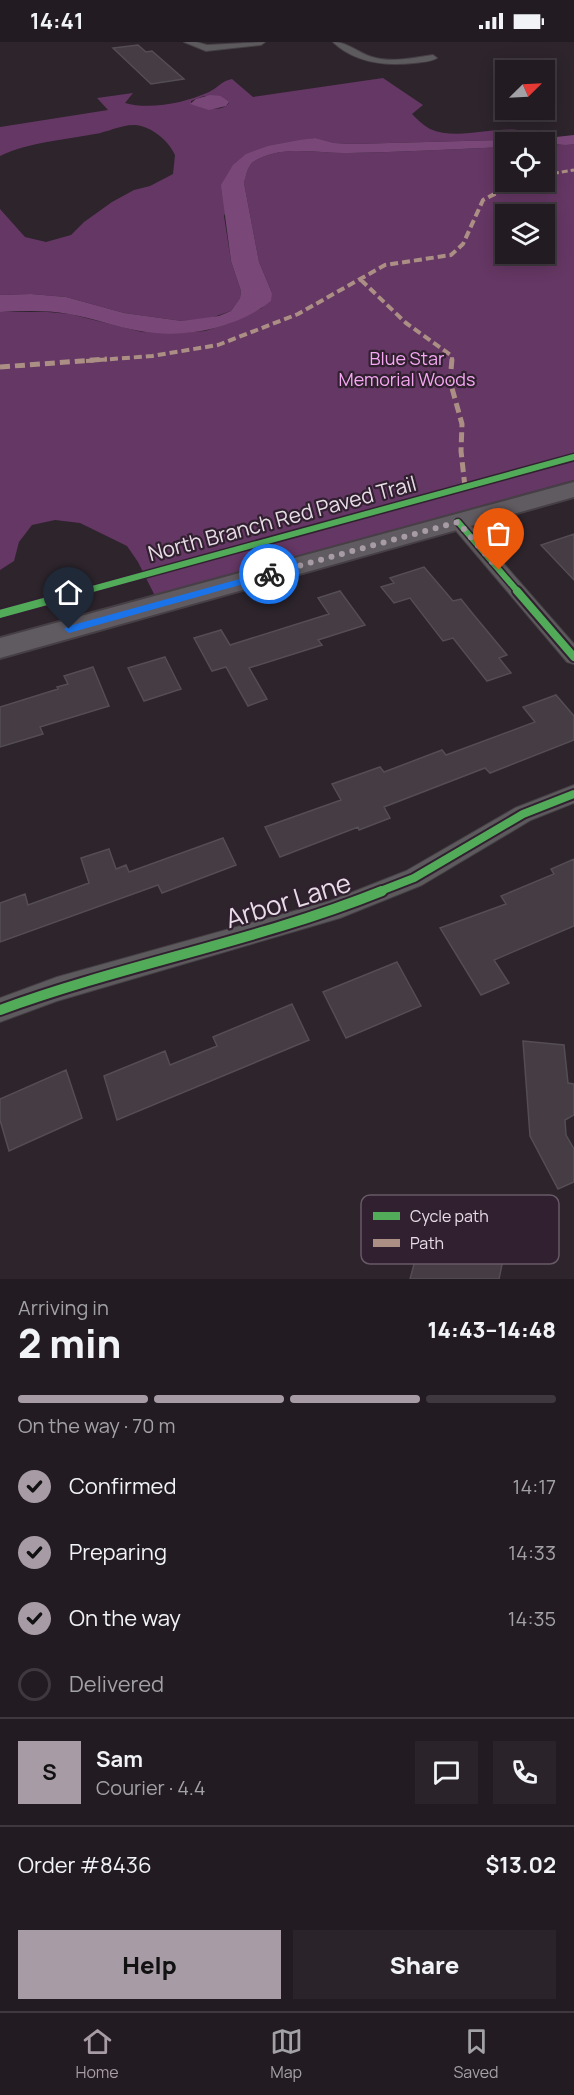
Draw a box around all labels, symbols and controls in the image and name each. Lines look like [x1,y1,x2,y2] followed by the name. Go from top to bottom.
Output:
[30,6,84,36] text: 14:41
[495,60,555,120] north arrow
[495,60,555,264] map controls
[495,132,555,192] button: locate
[495,204,555,264] button: layers
[339,346,475,391] park label: Blue Star Memorial Woods
[145,469,419,567] street label: North Branch Red Paved Trail
[473,508,524,570] pin
[482,517,515,550] icon: bag
[239,544,299,604] courier
[253,558,286,591] icon: bike
[43,567,94,629] pin
[52,576,85,609] icon: home
[221,864,355,936] street label: Arbor Lane
[361,1195,559,1264] legend
[410,1205,489,1227] text: Cycle path
[410,1232,444,1254] text: Path
[18,1294,109,1321] text: Arriving in
[428,1315,556,1345] text: 14:43–14:48
[18,1316,121,1370] text: 2 min
[18,1412,175,1439] text: On the way · 70 m
[18,1470,51,1503] icon: check
[69,1471,177,1501] text: Confirmed
[513,1473,556,1500] text: 14:17
[18,1536,51,1569] icon: check
[69,1537,167,1567] text: Preparing
[508,1539,556,1566] text: 14:33
[18,1602,51,1635] icon: check
[69,1603,181,1633] text: On the way
[508,1605,556,1632] text: 14:35
[69,1669,164,1699] text: Delivered
[415,1741,478,1804] button: chat
[493,1741,556,1804] button: phone
[96,1744,143,1774] text: Sam
[42,1757,57,1787] text: S
[96,1774,206,1801] text: Courier · 4.4
[18,1850,152,1880] text: Order #8436
[486,1850,556,1880] text: $13.02
[18,1930,281,1999] button: Help
[293,1930,556,1999] button: Share
[75,2025,119,2083] tab: Home
[270,2025,303,2083] tab: Map
[453,2025,499,2083] tab: Saved

